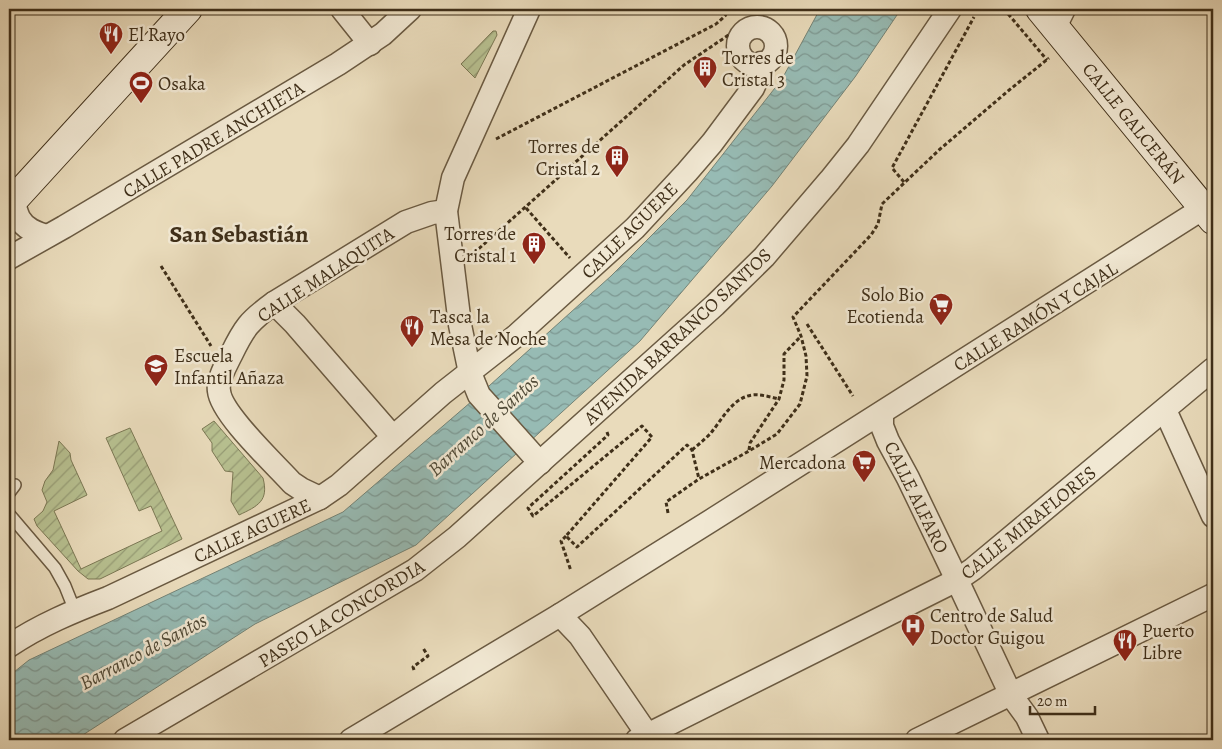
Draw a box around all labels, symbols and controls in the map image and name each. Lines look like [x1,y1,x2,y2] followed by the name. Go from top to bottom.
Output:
[98,21,124,55] restaurant icon: El Rayo
[128,22,185,48] place label: El Rayo
[722,45,794,93] place label: Torres de Cristal 3
[692,55,718,89] building icon: Torres de Cristal 3
[1076,57,1191,190] street label: CALLE GALCERÁN
[128,70,154,104] sports icon: Osaka
[158,71,206,97] place label: Osaka
[118,75,310,204] street label: CALLE PADRE ANCHIETA
[528,134,600,182] place label: Torres de Cristal 2
[604,144,630,178] building icon: Torres de Cristal 2
[576,177,684,285] street label: CALLE AGUERE
[169,218,309,250] district label: San Sebastián
[252,220,400,329] street label: CALLE MALAQUITA
[444,221,516,269] place label: Torres de Cristal 1
[521,231,547,265] building icon: Torres de Cristal 1
[577,242,777,432] street label: AVENIDA BARRANCO SANTOS
[948,255,1123,378] street label: CALLE RAMÓN Y CAJAL
[846,282,924,330] place label: Solo Bio Ecotienda
[928,292,954,326] supermarket icon: Solo Bio Ecotienda
[430,304,546,352] place label: Tasca la Mesa de Noche
[399,314,425,348] restaurant icon: Tasca la Mesa de Noche
[174,343,284,391] place label: Escuela Infantil Añaza
[143,353,169,387] school or university icon: Escuela Infantil Añaza
[422,368,545,482] water label: Barranco de Santos
[878,437,955,558] street label: CALLE ALFARO
[851,449,877,483] supermarket icon: Mercadona
[759,450,846,476] place label: Mercadona
[955,460,1102,586] street label: CALLE MIRAFLORES
[189,492,316,570] street label: CALLE AGUERE
[253,553,430,674] street label: PASEO LA CONCORDIA
[930,603,1054,651] place label: Centro de Salud Doctor Guigou
[75,606,212,696] water label: Barranco de Santos
[900,613,926,647] hospital icon: Centro de Salud Doctor Guigou
[1142,618,1194,666] place label: Puerto Libre
[1112,628,1138,662] restaurant icon: Puerto Libre
[1030,684,1094,716] scale bar
[1037,691,1068,711] text: 20 m

